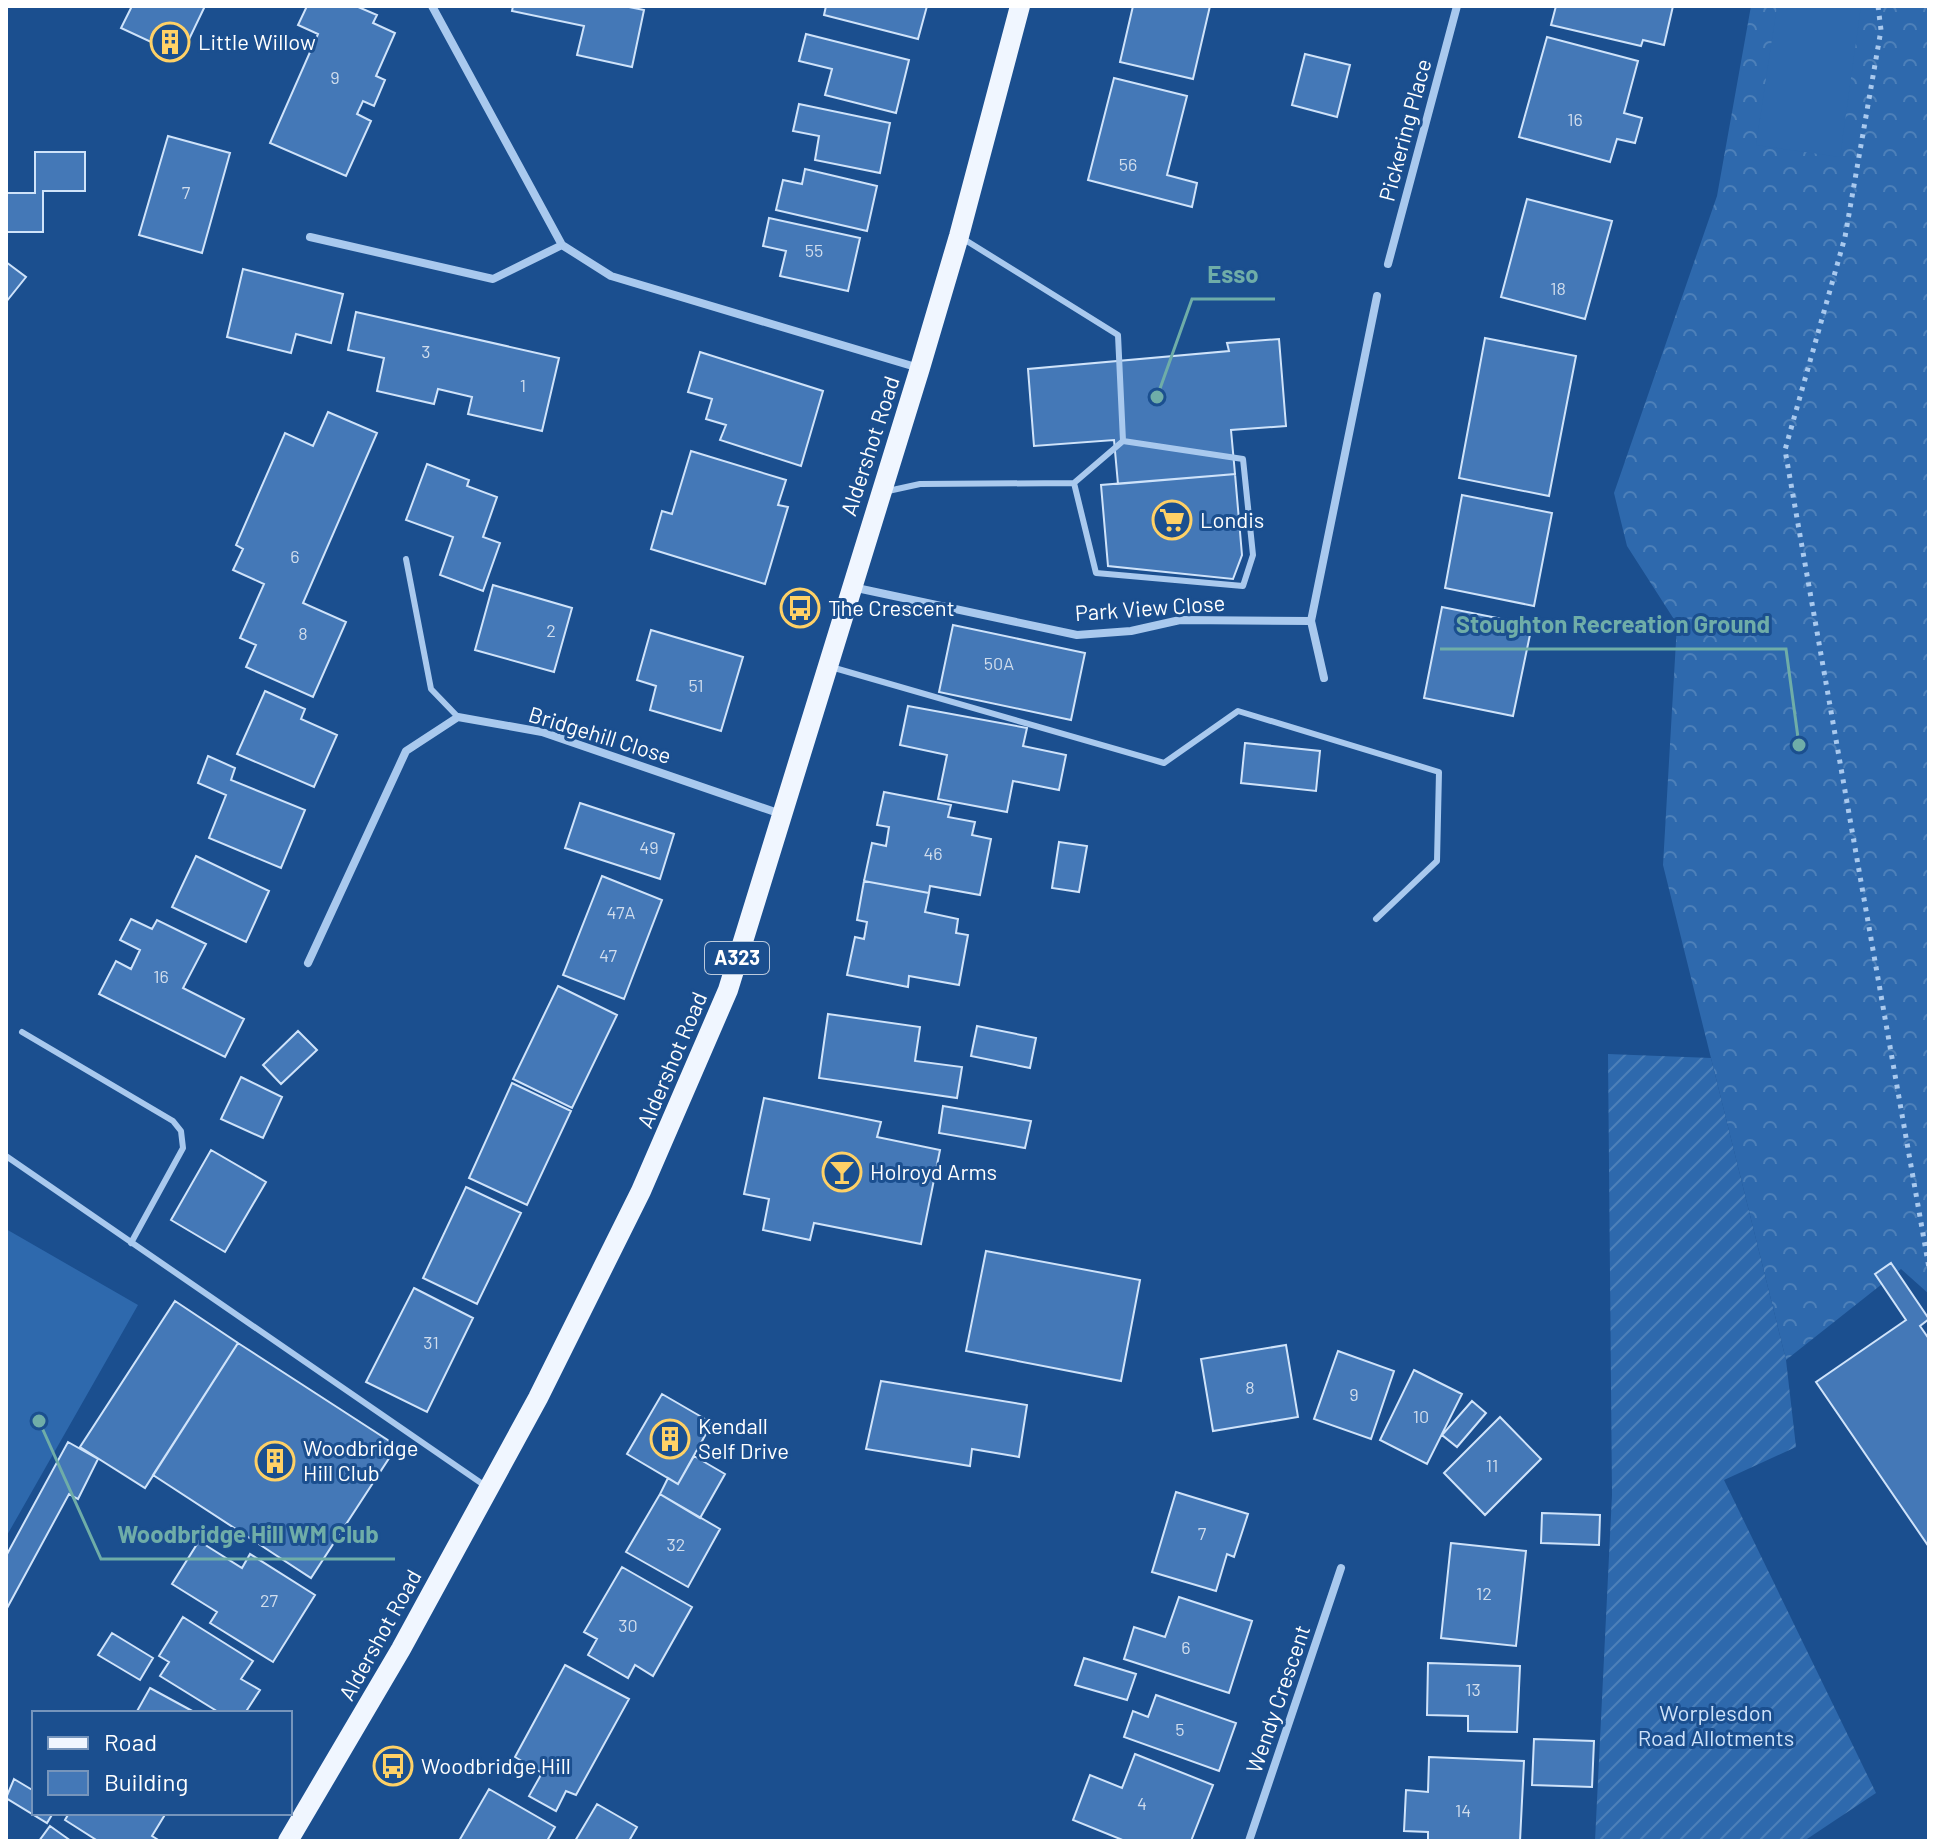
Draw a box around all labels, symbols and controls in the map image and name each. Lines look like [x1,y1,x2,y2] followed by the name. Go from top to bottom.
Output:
[149,21,191,63] building icon: Little Willow
[198,28,316,54] place label: Little Willow
[1373,56,1436,204] street label: Pickering Place
[330,66,340,88] house number: 9
[1567,108,1583,130] house number: 16
[1119,153,1137,175] house number: 56
[182,181,191,203] house number: 7
[805,239,823,261] house number: 55
[1192,251,1275,299] callout: Esso
[1207,259,1259,288] text: Esso
[1550,277,1566,299] house number: 18
[421,340,431,362] house number: 3
[834,373,904,519] street label: Aldershot Road
[520,374,526,396] house number: 1
[1151,499,1193,541] supermarket icon: Londis
[1200,506,1264,532] place label: Londis
[290,545,300,567] house number: 6
[779,587,821,629] bus stop icon: The Crescent
[1074,589,1226,625] street label: Park View Close
[828,594,955,620] place label: The Crescent
[1440,601,1786,649] callout: Stoughton Recreation Ground
[1456,609,1770,638] text: Stoughton Recreation Ground
[546,619,556,641] house number: 2
[298,622,308,644] house number: 8
[984,652,1014,674] house number: 50A
[688,674,704,696] house number: 51
[526,700,675,768] street label: Bridgehill Close
[639,836,659,858] house number: 49
[923,842,943,864] house number: 46
[607,901,635,923] house number: 47A
[705,942,769,974] road number: A323
[599,944,617,966] house number: 47
[153,965,169,987] house number: 16
[631,988,711,1132] street label: Aldershot Road
[821,1151,863,1193] bar icon: Holroyd Arms
[870,1158,997,1184] place label: Holroyd Arms
[423,1331,439,1353] house number: 31
[1245,1376,1255,1398] house number: 8
[1349,1383,1359,1405] house number: 9
[1413,1405,1429,1427] house number: 10
[698,1412,789,1463] place label: Kendall Self Drive
[649,1418,691,1460] building icon: Kendall Self Drive
[303,1434,418,1485] place label: Woodbridge Hill Club
[254,1440,296,1482] building icon: Woodbridge Hill Club
[1486,1454,1498,1476] house number: 11
[101,1511,395,1559] callout: Woodbridge Hill WM Club
[117,1519,379,1548] text: Woodbridge Hill WM Club
[1198,1522,1207,1544] house number: 7
[667,1533,685,1555] house number: 32
[333,1565,426,1704] street label: Aldershot Road
[1476,1582,1492,1604] house number: 12
[260,1589,279,1611] house number: 27
[618,1614,638,1636] house number: 30
[1240,1621,1315,1776] street label: Wendy Crescent
[1181,1636,1191,1658] house number: 6
[1465,1678,1481,1700] house number: 13
[1638,1699,1794,1750] park label: Worplesdon Road Allotments
[32,1711,292,1815] legend
[1175,1718,1185,1740] house number: 5
[104,1727,157,1756] text: Road
[372,1745,414,1787] bus stop icon: Woodbridge Hill
[421,1752,571,1778] place label: Woodbridge Hill
[104,1767,188,1796] text: Building
[1137,1792,1147,1814] house number: 4
[1455,1799,1471,1821] house number: 14

